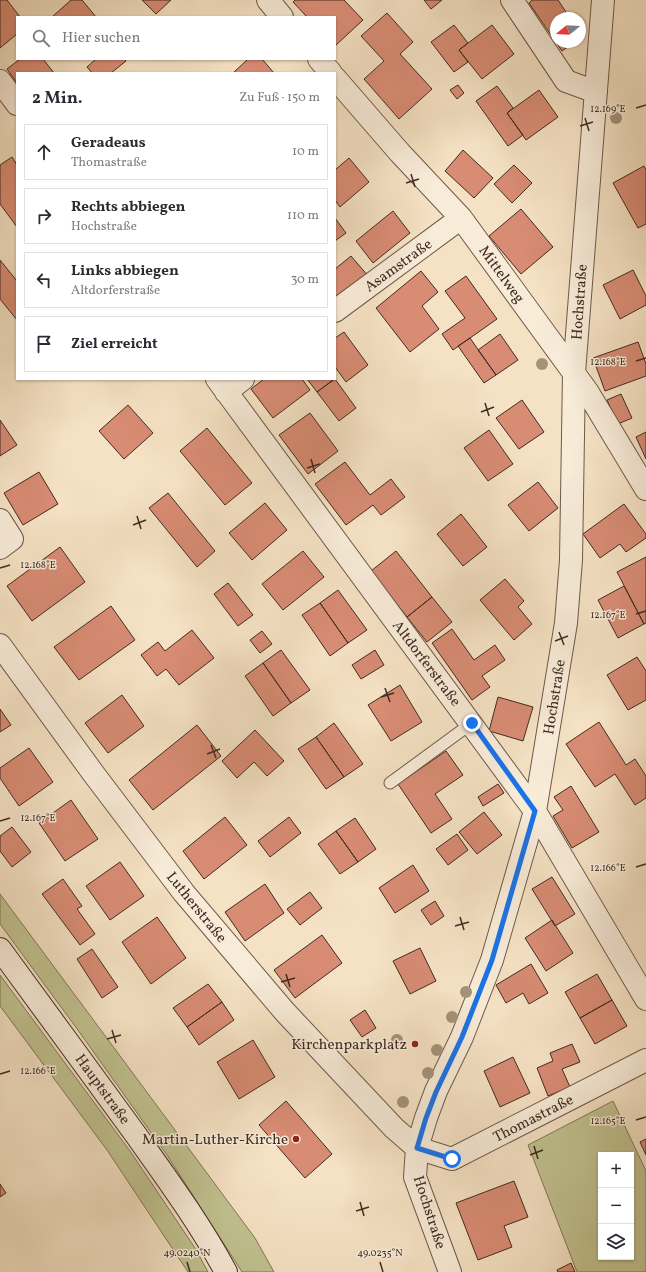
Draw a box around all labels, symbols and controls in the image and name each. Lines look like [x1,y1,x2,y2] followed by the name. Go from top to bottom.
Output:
[550,12,586,48] north arrow
[16,16,336,60] search box
[30,27,52,49] icon: search
[62,28,140,49] text: Hier suchen
[32,87,83,110] text: 2 Min.
[239,89,320,107] text: Zu Fuß · 150 m
[590,102,626,116] text: 12.169°E
[71,133,146,154] text: Geradeaus
[33,141,55,163] icon: ahead
[292,143,319,161] text: 10 m
[71,154,147,172] text: Thomastraße
[71,197,186,218] text: Rechts abbiegen
[33,205,55,227] icon: right
[287,207,319,225] text: 110 m
[71,218,137,236] text: Hochstraße
[361,234,437,298] street label: Asamstraße
[473,242,529,308] street label: Mittelweg
[71,261,179,282] text: Links abbiegen
[567,263,594,341] street label: Hochstraße
[33,269,55,291] icon: left
[291,271,319,289] text: 30 m
[71,282,160,300] text: Altdorferstraße
[33,333,55,355] icon: arrive
[71,334,158,355] text: Ziel erreicht
[590,355,626,369] text: 12.168°E
[20,558,56,572] text: 12.168°E
[590,608,626,622] text: 12.167°E
[386,616,465,711] street label: Altdorferstraße
[539,658,572,736] street label: Hochstraße
[463,714,481,732] route end
[20,811,56,825] text: 12.167°E
[590,861,626,875] text: 12.166°E
[161,868,231,948] street label: Lutherstraße
[291,1035,407,1056] place label: Kirchenparkplatz
[410,1039,420,1049] marker: Kirchenparkplatz
[69,1050,135,1129] street label: Hauptstraße
[20,1064,56,1078] text: 12.166°E
[490,1090,578,1149] street label: Thomastraße
[590,1114,626,1128] text: 12.165°E
[142,1130,288,1151] place label: Martin-Luther-Kirche
[291,1134,301,1144] marker: Martin-Luther-Kirche
[443,1150,461,1168] route start
[598,1152,634,1260] map controls
[598,1152,634,1188] button: +
[407,1173,450,1252] street label: Hochstraße
[598,1188,634,1224] button: −
[598,1224,634,1260] button: layers
[163,1246,211,1260] text: 49.0240°N
[357,1246,403,1260] text: 49.0235°N

